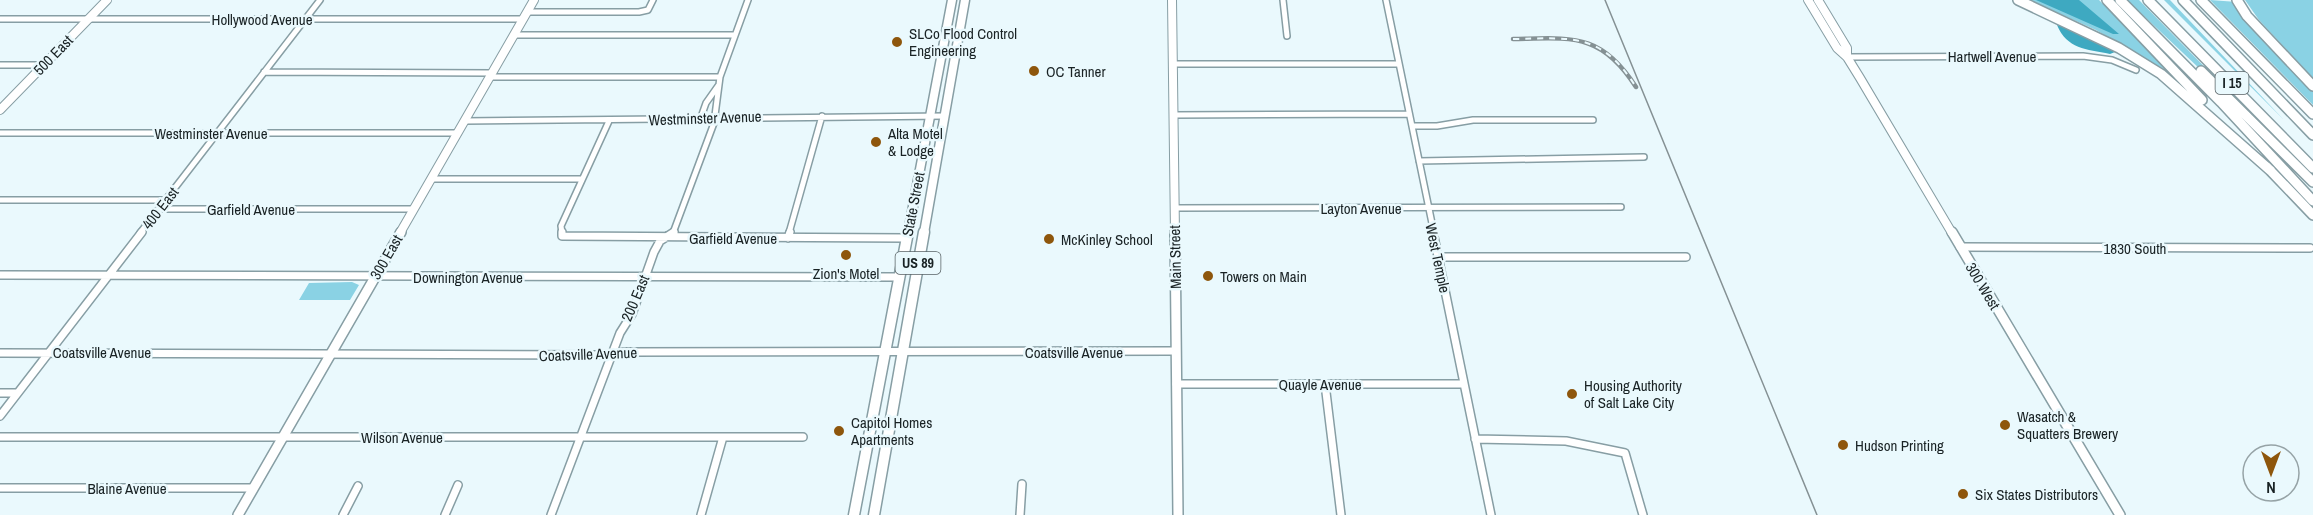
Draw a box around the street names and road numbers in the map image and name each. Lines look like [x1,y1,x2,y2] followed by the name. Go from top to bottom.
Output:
[212,9,313,30] street label: Hollywood Avenue
[29,30,78,80] street label: 500 East
[1948,46,2036,67] street label: Hartwell Avenue
[2216,72,2248,94] road number: I 15
[648,106,762,130] street label: Westminster Avenue
[154,123,268,144] street label: Westminster Avenue
[896,170,930,238] street label: State Street
[137,182,184,234] street label: 400 East
[1320,198,1402,219] street label: Layton Avenue
[207,199,295,220] street label: Garfield Avenue
[1420,221,1456,295] street label: West Temple
[1164,224,1186,289] street label: Main Street
[689,228,777,249] street label: Garfield Avenue
[365,230,408,283] street label: 300 East
[2104,238,2166,259] street label: 1830 South
[896,252,940,274] road number: US 89
[1961,258,2006,314] street label: 300 West
[413,267,523,288] street label: Downington Avenue
[616,271,654,324] street label: 200 East
[53,342,151,363] street label: Coatsville Avenue
[539,342,638,366] street label: Coatsville Avenue
[1025,342,1123,363] street label: Coatsville Avenue
[1278,374,1362,395] street label: Quayle Avenue
[361,427,443,448] street label: Wilson Avenue
[87,478,167,499] street label: Blaine Avenue

